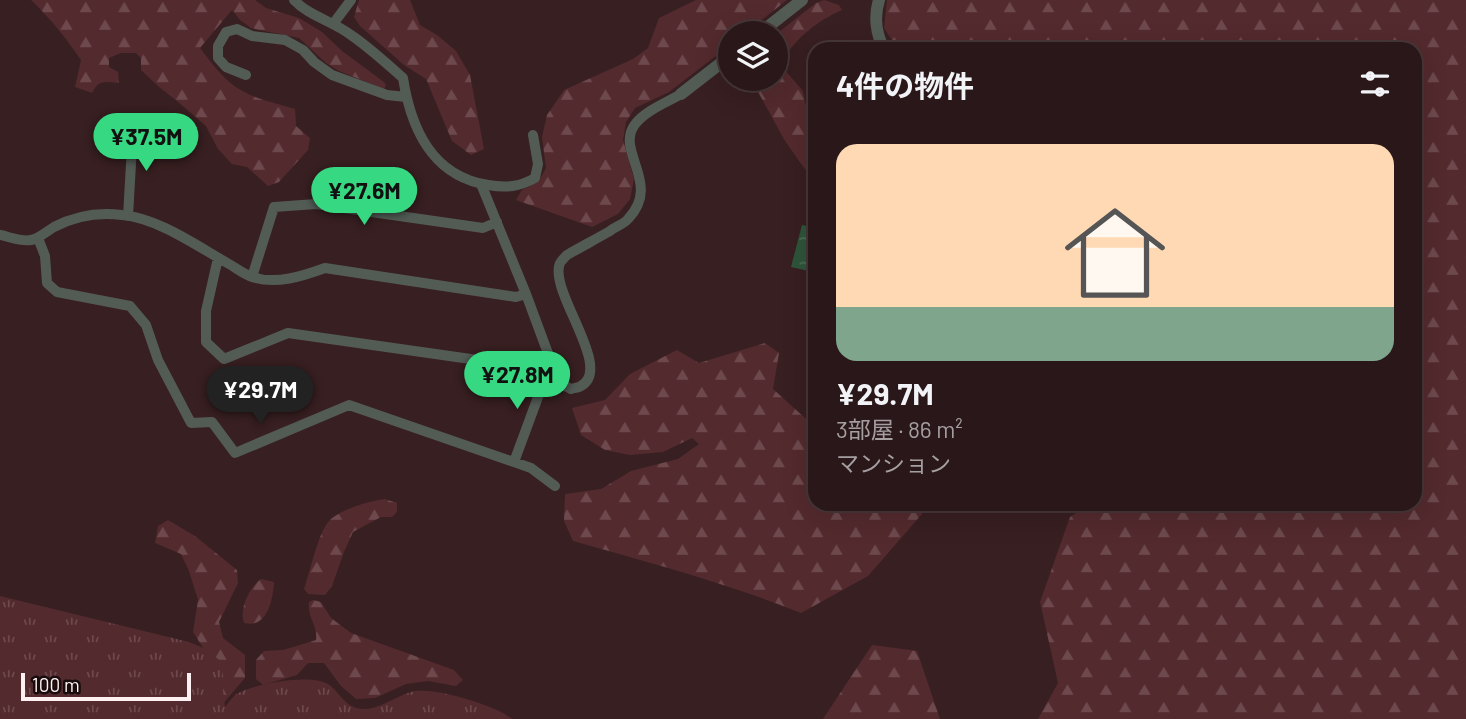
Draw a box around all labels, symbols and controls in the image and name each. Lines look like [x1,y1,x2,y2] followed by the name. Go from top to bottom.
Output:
[718,21,788,91] map controls
[718,21,788,91] button: layers
[1356,65,1394,103] icon: filters
[836,67,974,103] text: 4件の物件
[89,114,203,173] pin: ¥37.5M
[109,122,183,150] text: ¥37.5M
[307,168,421,227] pin: ¥27.6M
[327,176,401,204] text: ¥27.6M
[1052,190,1178,316] icon: home
[460,352,574,411] pin: ¥27.8M
[480,360,554,388] text: ¥27.8M
[203,366,317,426] pin: ¥29.7M
[223,375,297,403] text: ¥29.7M
[836,375,934,411] text: ¥29.7M
[836,415,963,443] text: 3部屋 · 86 m²
[836,449,951,477] text: マンション
[21,670,191,702] scale bar
[32,673,80,696] text: 100 m

